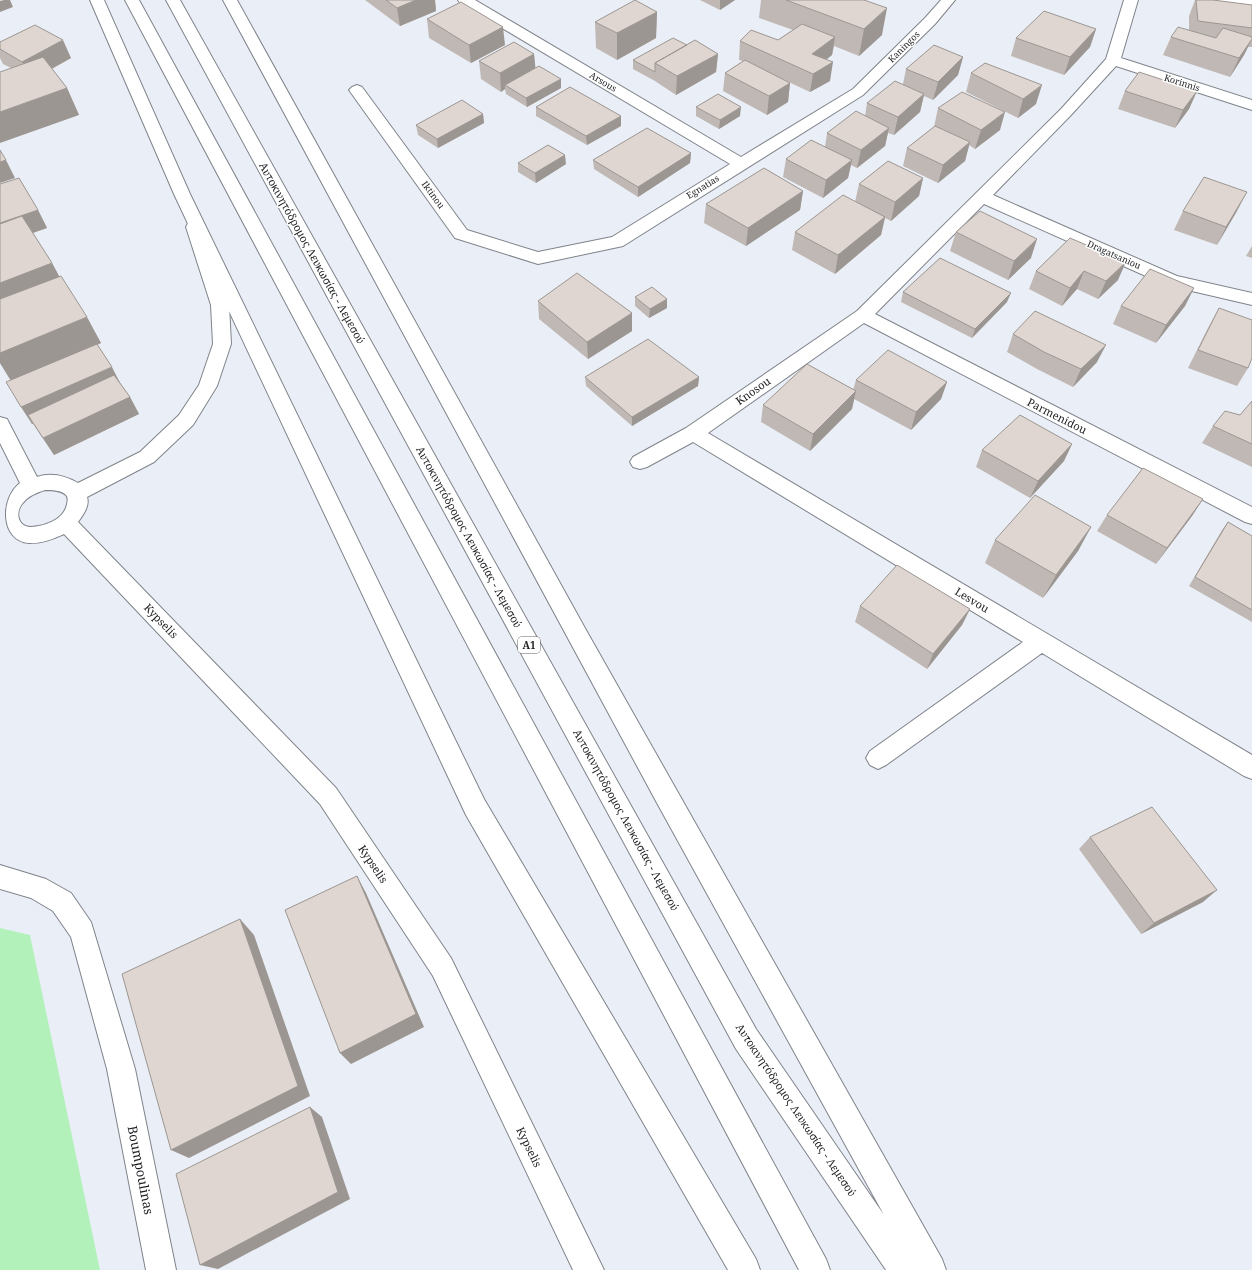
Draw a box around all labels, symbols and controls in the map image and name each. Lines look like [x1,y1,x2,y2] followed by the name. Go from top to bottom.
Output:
[885,28,922,65] street label: Kaningos
[587,68,619,95] street label: Arsous
[1163,71,1202,94] street label: Korinnis
[256,159,369,346] street label: Αυτοκινητόδρομος Λευκωσίας - Λεμεσού
[684,171,722,202] street label: Egnatias
[419,178,448,211] street label: Iktinou
[1085,237,1143,272] street label: Dragatsaniou
[732,373,773,408] street label: Knosou
[1025,394,1090,437] street label: Parmenidou
[413,443,526,630] street label: Αυτοκινητόδρομος Λευκωσίας - Λεμεσού
[952,584,992,616] street label: Lesvou
[141,600,182,641] street label: Kypselis
[518,637,540,653] road number: A1
[570,726,683,913] street label: Αυτοκινητόδρομος Λευκωσίας - Λεμεσού
[355,842,392,886] street label: Kypselis
[733,1020,860,1199] street label: Αυτοκινητόδρομος Λευκωσίας - Λεμεσού
[124,1124,158,1216] street label: Boumpoulinas
[513,1124,546,1169] street label: Kypselis

